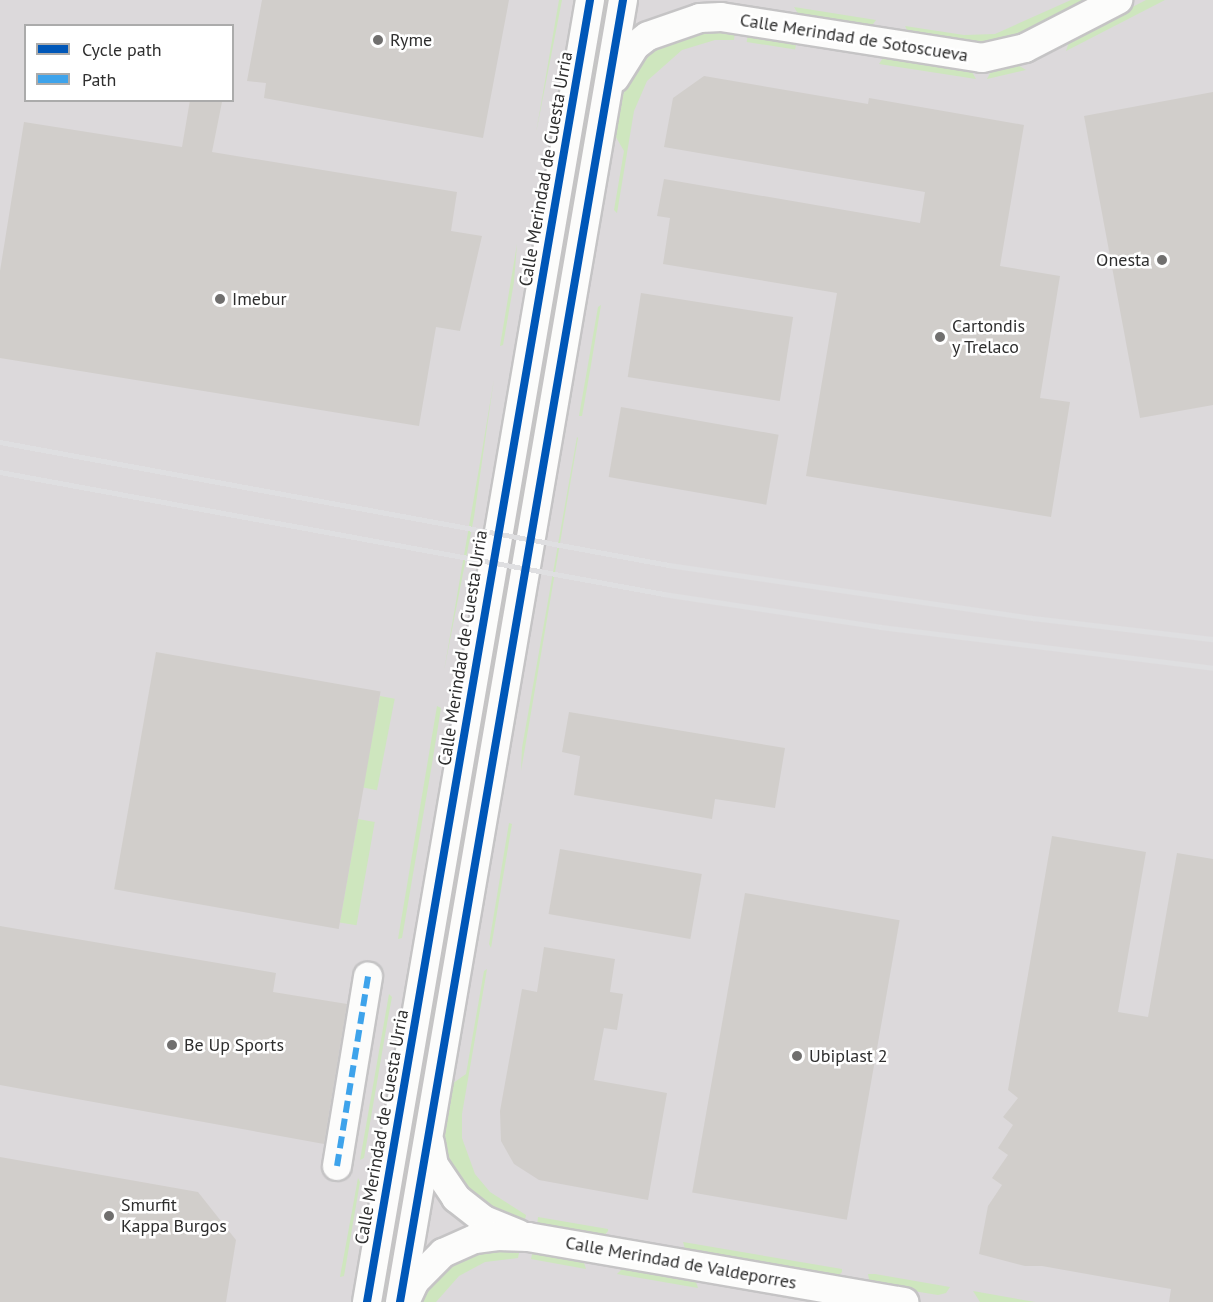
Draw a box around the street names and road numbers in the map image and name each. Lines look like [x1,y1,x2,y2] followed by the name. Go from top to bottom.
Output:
[738,9,970,67] street label: Calle Merindad de Sotoscueva
[515,50,577,288] street label: Calle Merindad de Cuesta Urria
[434,529,492,767] street label: Calle Merindad de Cuesta Urria
[351,1008,413,1246] street label: Calle Merindad de Cuesta Urria
[563,1232,799,1294] street label: Calle Merindad de Valdeporres

